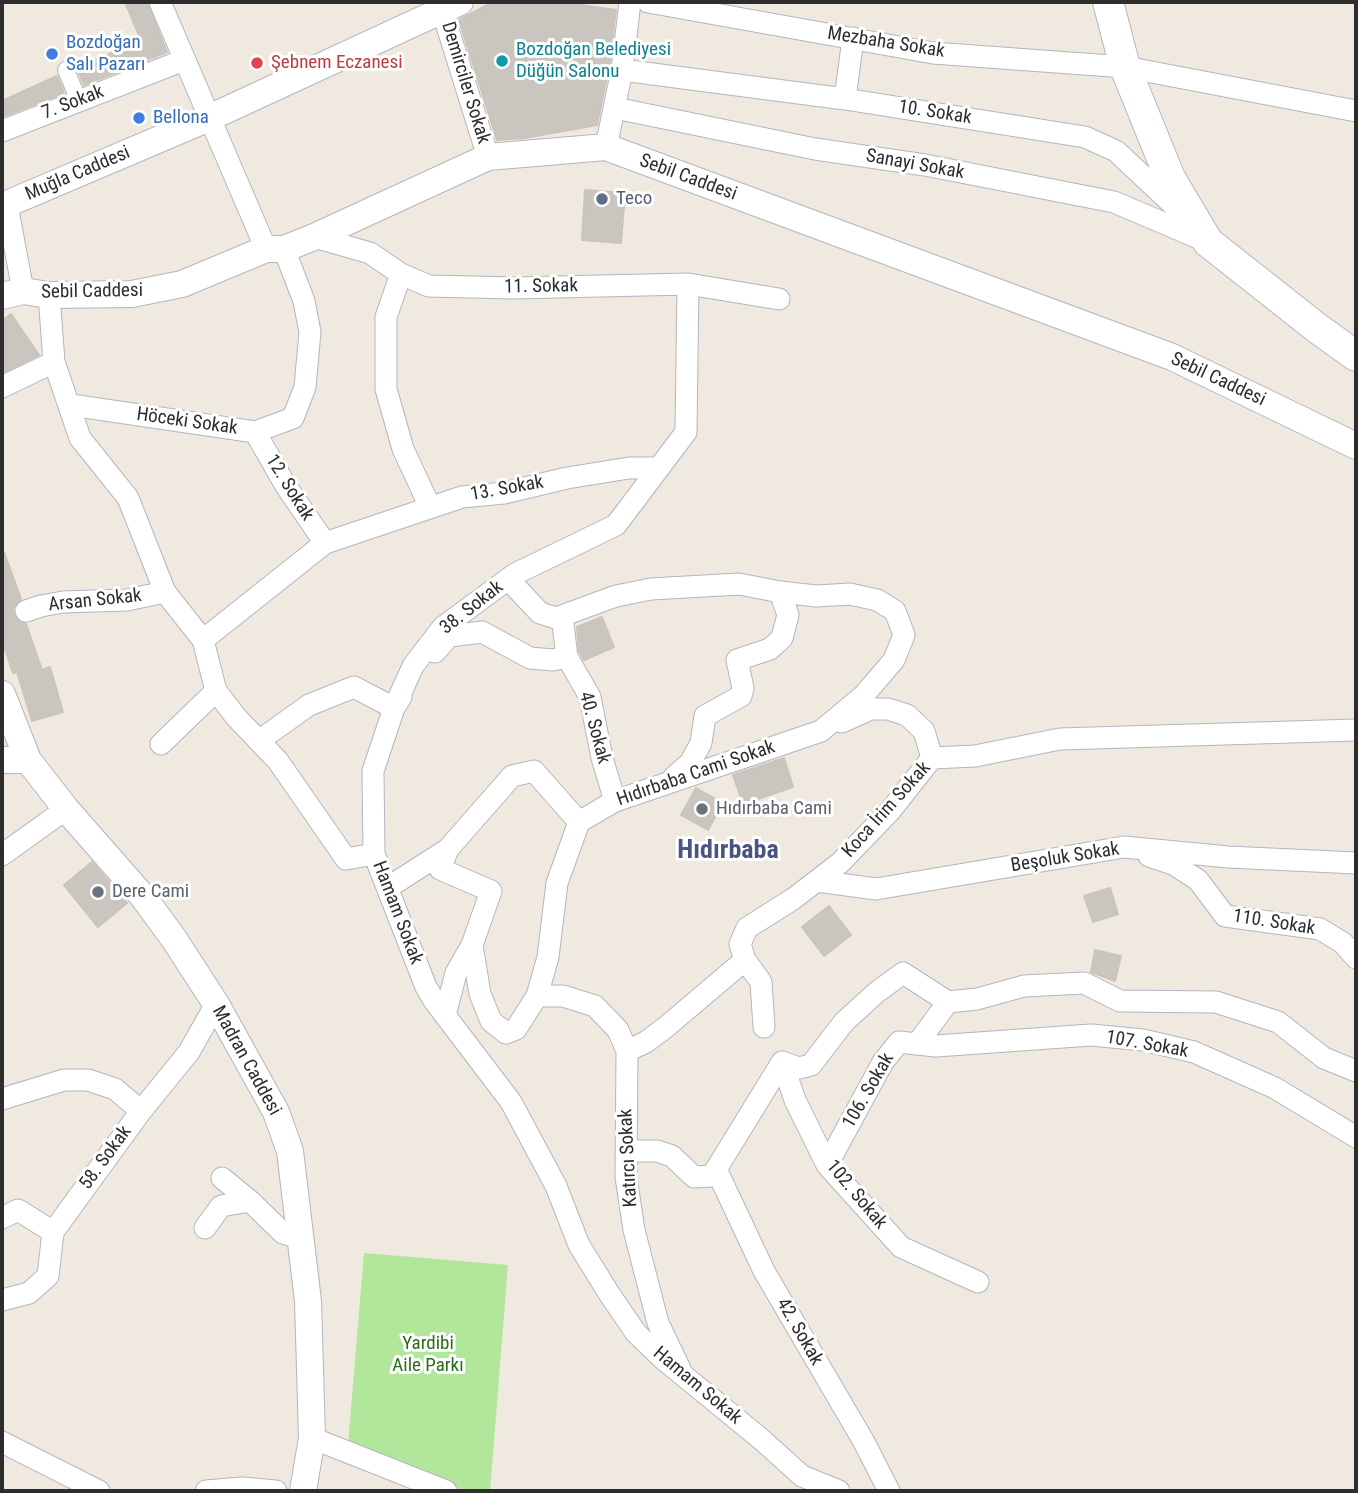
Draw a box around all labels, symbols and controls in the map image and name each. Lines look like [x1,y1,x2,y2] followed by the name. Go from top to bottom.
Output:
[436,19,494,147] street label: Demirciler Sokak
[826,22,946,64] street label: Mezbaha Sokak
[66,32,145,76] place label: Bozdoğan Salı Pazarı
[516,39,671,83] place label: Bozdoğan Belediyesi Düğün Salonu
[44,46,60,62] marker: Bozdoğan Salı Pazarı
[271,52,403,74] place label: Şebnem Eczanesi
[494,53,510,69] marker: Bozdoğan Belediyesi Düğün Salonu
[249,55,265,71] marker: Şebnem Eczanesi
[39,81,107,125] street label: 7. Sokak
[897,96,973,130] street label: 10. Sokak
[153,107,209,129] place label: Bellona
[131,110,147,126] marker: Bellona
[22,142,134,206] street label: Muğla Caddesi
[864,145,966,185] street label: Sanayi Sokak
[636,150,740,206] street label: Sebil Caddesi
[616,188,652,210] place label: Teco
[594,191,610,207] marker: Teco
[504,275,578,299] street label: 11. Sokak
[41,280,143,304] street label: Sebil Caddesi
[1167,348,1269,412] street label: Sebil Caddesi
[135,404,239,440] street label: Höceki Sokak
[260,451,318,525] street label: 12. Sokak
[469,471,545,507] street label: 13. Sokak
[436,576,508,640] street label: 38. Sokak
[47,585,143,617] street label: Arsan Sokak
[573,689,615,767] street label: 40. Sokak
[614,736,778,812] street label: Hıdırbaba Cami Sokak
[838,757,936,863] street label: Koca İrim Sokak
[716,798,832,820] place label: Hıdırbaba Cami
[694,801,710,817] marker: Hıdırbaba Cami
[677,835,779,867] district label: Hıdırbaba
[1009,838,1121,878] street label: Beşoluk Sokak
[367,858,427,968] street label: Hamam Sokak
[112,881,189,903] place label: Dere Cami
[90,884,106,900] marker: Dere Cami
[1231,905,1317,941] street label: 110. Sokak
[207,1002,285,1120] street label: Madran Caddesi
[1104,1027,1190,1063] street label: 107. Sokak
[838,1049,900,1133] street label: 106. Sokak
[615,1108,643,1208] street label: Katırcı Sokak
[75,1121,137,1195] street label: 58. Sokak
[821,1156,891,1234] street label: 102. Sokak
[771,1294,827,1370] street label: 42. Sokak
[392,1333,464,1377] park label: Yardibi Aile Parkı
[648,1342,746,1430] street label: Hamam Sokak

